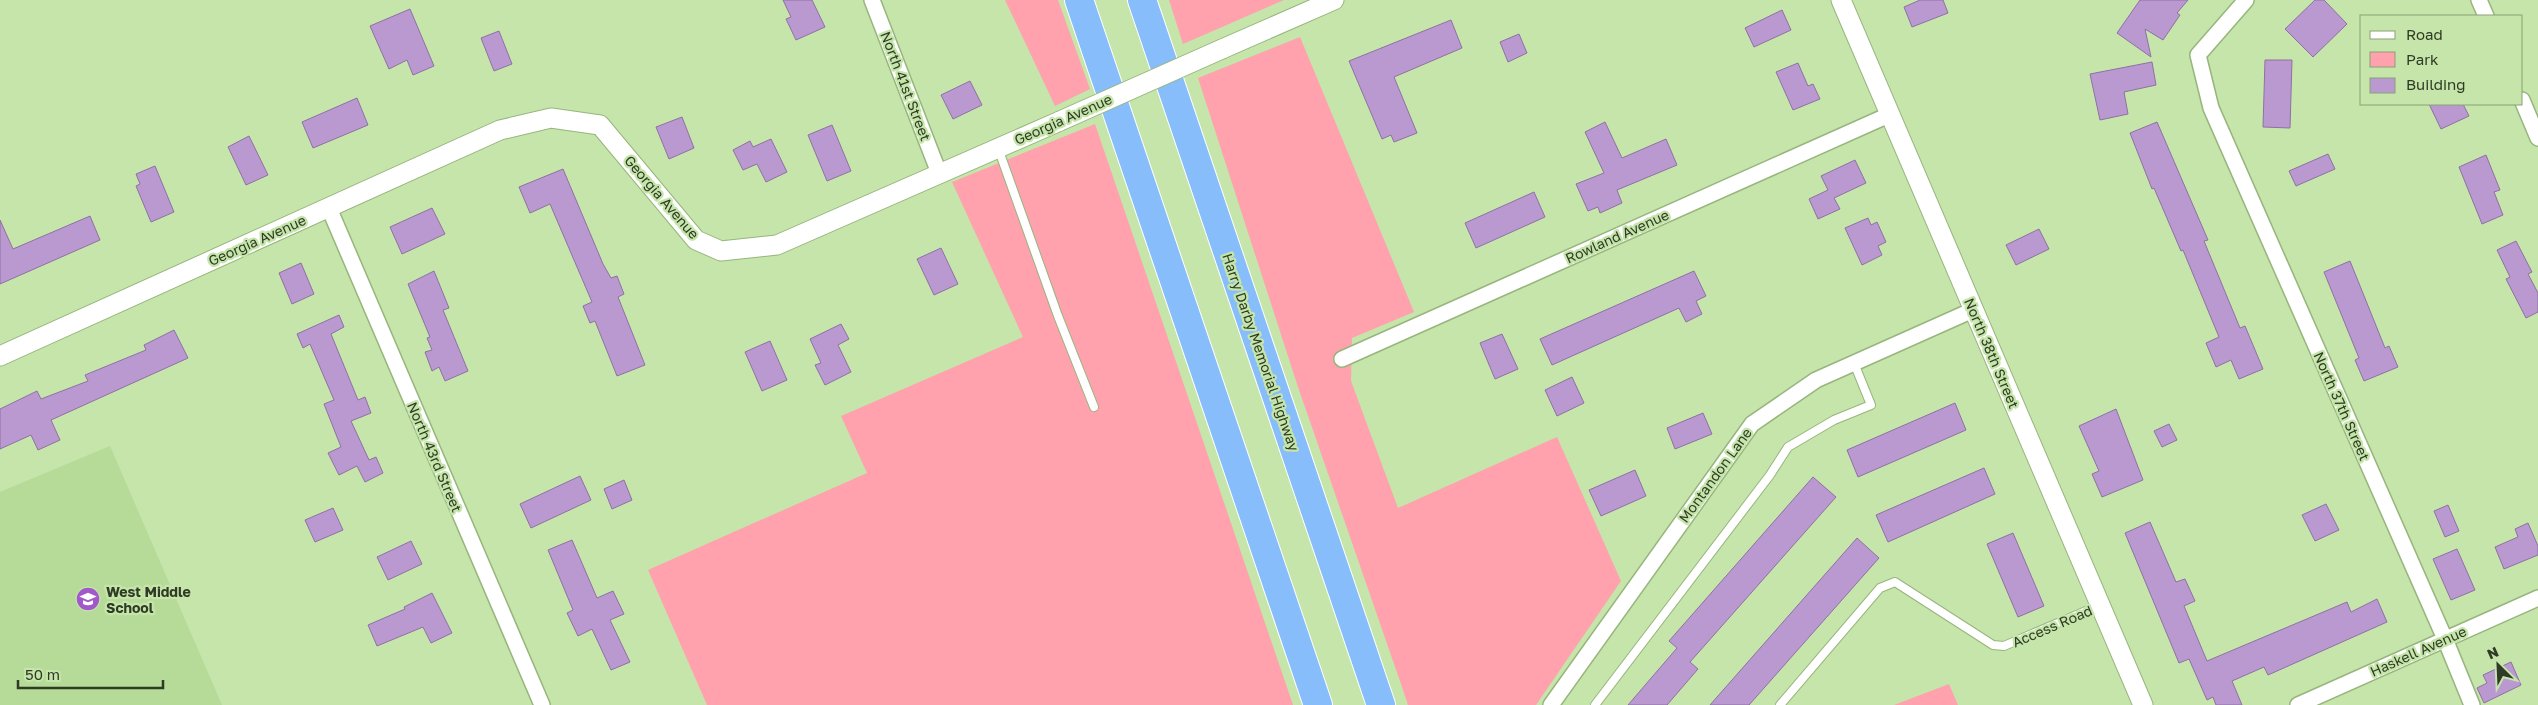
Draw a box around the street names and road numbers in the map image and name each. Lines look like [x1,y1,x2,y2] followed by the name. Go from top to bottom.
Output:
[877,29,935,143] street label: North 41st Street
[1012,90,1114,148] street label: Georgia Avenue
[621,152,703,242] street label: Georgia Avenue
[1563,206,1671,266] street label: Rowland Avenue
[206,211,308,269] street label: Georgia Avenue
[1219,251,1303,453] street label: Harry Darby Memorial Highway
[1961,295,2023,411] street label: North 38th Street
[2310,349,2374,463] street label: North 37th Street
[404,399,466,515] street label: North 43rd Street
[1675,424,1755,526] street label: Montandon Lane
[2009,602,2095,650] street label: Access Road
[2367,622,2469,680] street label: Haskell Avenue

